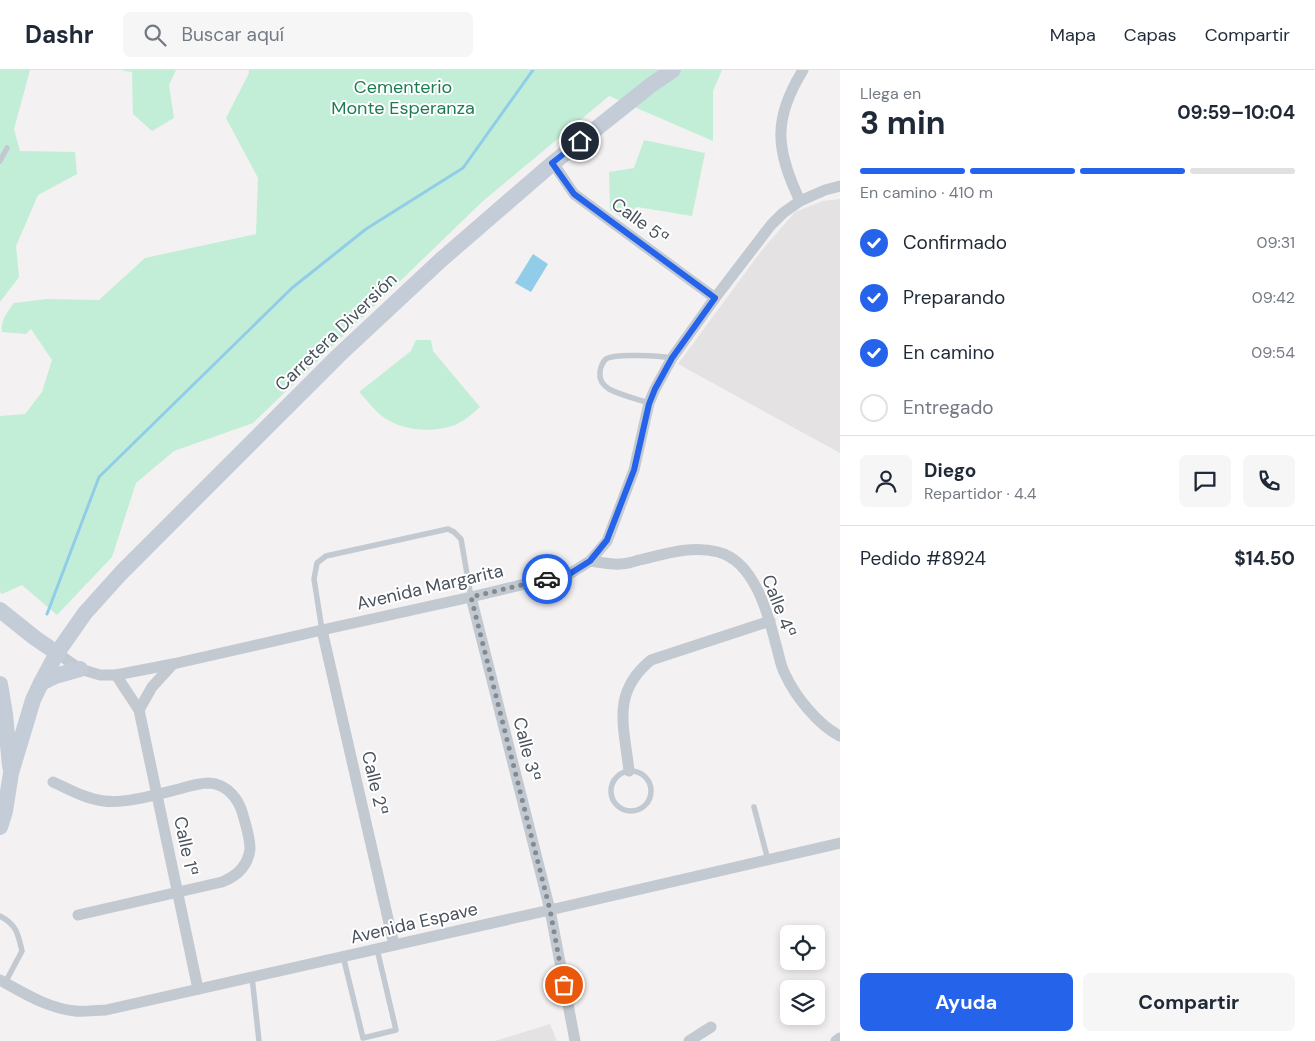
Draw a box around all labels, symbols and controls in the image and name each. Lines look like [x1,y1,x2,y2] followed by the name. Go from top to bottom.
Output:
[123,12,473,57] search box
[25,19,93,50] text: Dashr
[141,21,169,49] icon: search
[181,22,284,47] text: Buscar aquí
[1050,23,1096,47] text: Mapa
[1124,23,1177,47] text: Capas
[1205,23,1290,47] text: Compartir
[331,75,475,120] park label: Cementerio Monte Esperanza
[860,83,921,104] text: Llega en
[1177,100,1295,125] text: 09:59–10:04
[860,102,945,144] text: 3 min
[559,120,601,162] pin
[566,127,594,155] icon: home
[860,182,993,203] text: En camino · 410 m
[607,192,673,250] street label: Calle 5ª
[860,229,888,257] icon: check
[903,230,1007,255] text: Confirmado
[1257,232,1295,253] text: 09:31
[270,267,402,397] street label: Carretera Diversión
[860,284,888,312] icon: check
[903,285,1005,310] text: Preparando
[1252,287,1295,308] text: 09:42
[860,339,888,367] icon: check
[903,340,995,365] text: En camino
[1251,342,1295,363] text: 09:54
[903,395,994,420] text: Entregado
[860,455,912,507] button: person
[1179,455,1231,507] button: chat
[1243,455,1295,507] button: phone
[924,458,976,483] text: Diego
[924,483,1037,504] text: Repartidor · 4.4
[860,546,986,571] text: Pedido #8924
[1234,546,1295,571] text: $14.50
[522,554,572,604] courier
[354,558,506,616] street label: Avenida Margarita
[533,565,561,593] icon: car
[756,571,802,641] street label: Calle 4ª
[507,715,547,783] street label: Calle 3ª
[356,749,394,817] street label: Calle 2ª
[168,814,204,878] street label: Calle 1ª
[348,897,480,949] street label: Avenida Espave
[780,925,825,1025] map controls
[780,925,825,970] button: locate
[543,964,585,1006] pin
[550,971,578,999] icon: bag
[860,973,1073,1031] button: Ayuda
[1083,973,1295,1031] button: Compartir
[780,980,825,1025] button: layers

